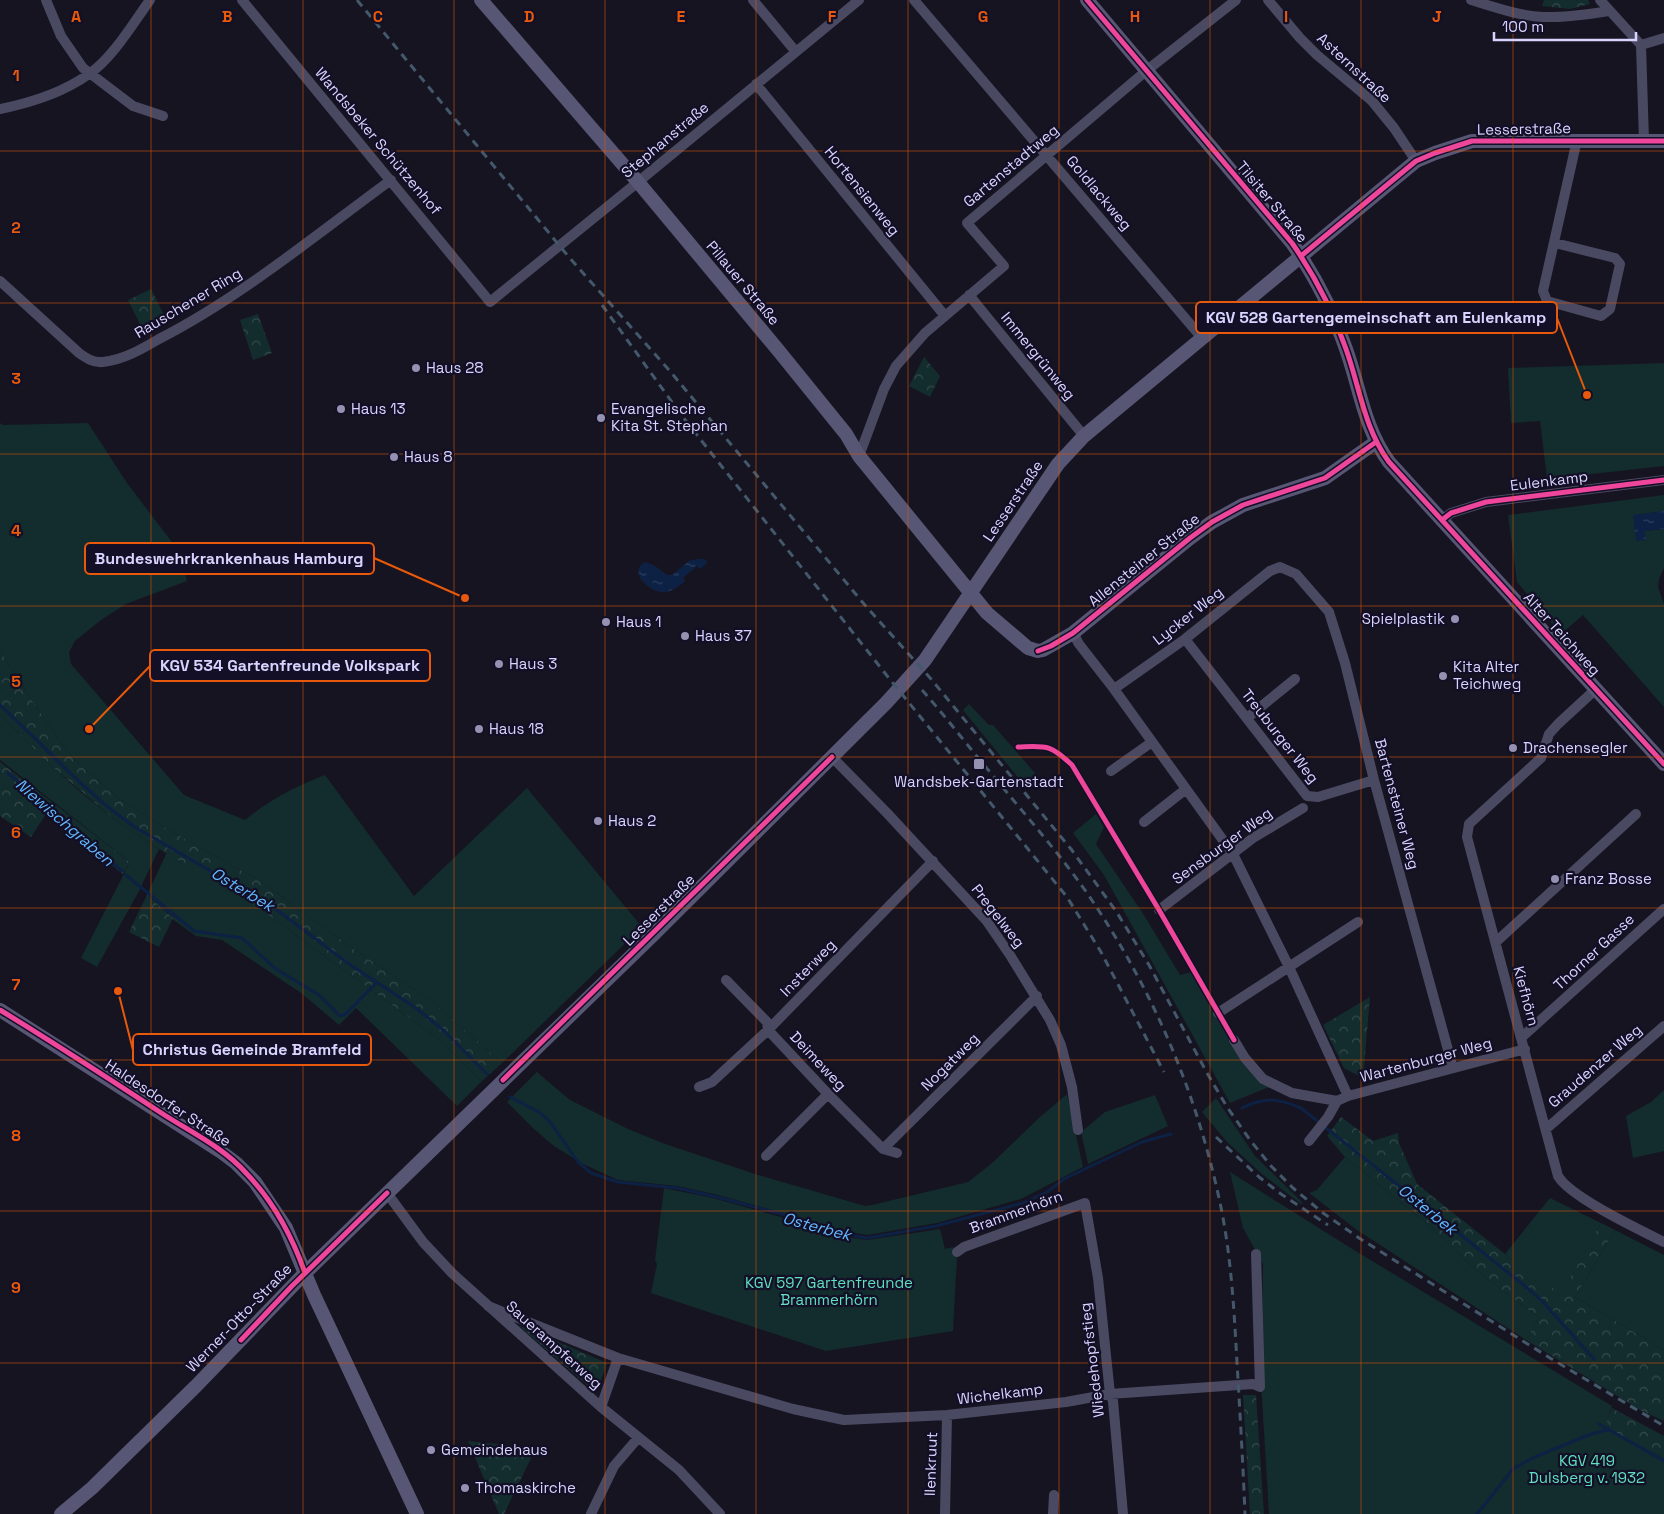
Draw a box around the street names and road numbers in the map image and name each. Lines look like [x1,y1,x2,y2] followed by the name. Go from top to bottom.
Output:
[1313,28,1395,107] street label: Asternstraße
[311,63,446,219] street label: Wandsbeker Schützenhof
[617,97,712,182] street label: Stephanstraße
[1477,118,1571,139] street label: Lesserstraße
[959,120,1062,211] street label: Gartenstadtweg
[821,142,904,239] street label: Hortensienweg
[1063,151,1136,234] street label: Goldlackweg
[1233,157,1312,247] street label: Tilsiter Straße
[703,237,784,329] street label: Pillauer Straße
[131,263,245,342] street label: Rauschener Ring
[997,308,1080,404] street label: Immergrünweg
[978,456,1047,545] street label: Lesserstraße
[1509,466,1589,495] street label: Eulenkamp
[1084,509,1203,610] street label: Allensteiner Straße
[1149,582,1227,649] street label: Lycker Weg
[1520,588,1605,679] street label: Alter Teichweg
[1238,685,1323,787] street label: Treuburger Weg
[1371,736,1424,871] street label: Bartensteiner Weg
[1168,803,1275,888] street label: Sensburger Weg
[619,870,699,950] street label: Lesserstraße
[968,880,1029,951] street label: Pregelweg
[1549,909,1638,994] street label: Thorner Gasse
[776,935,840,1000] street label: Insterweg
[1509,964,1544,1028] street label: Kiefhörn
[1544,1020,1645,1111] street label: Graudenzer Weg
[786,1027,851,1094] street label: Deimeweg
[917,1029,983,1095] street label: Nogatweg
[1358,1033,1494,1086] street label: Wartenburger Weg
[102,1055,235,1150] street label: Haldesdorfer Straße
[967,1186,1065,1237] street label: Brammerhörn
[182,1259,296,1376] street label: Werner-Otto-Straße
[502,1296,606,1393] street label: Sauerampferweg
[1075,1302,1108,1418] street label: Wiedehopfstieg
[956,1379,1044,1408] street label: Wichelkamp
[920,1431,941,1496] street label: Ilenkruut

